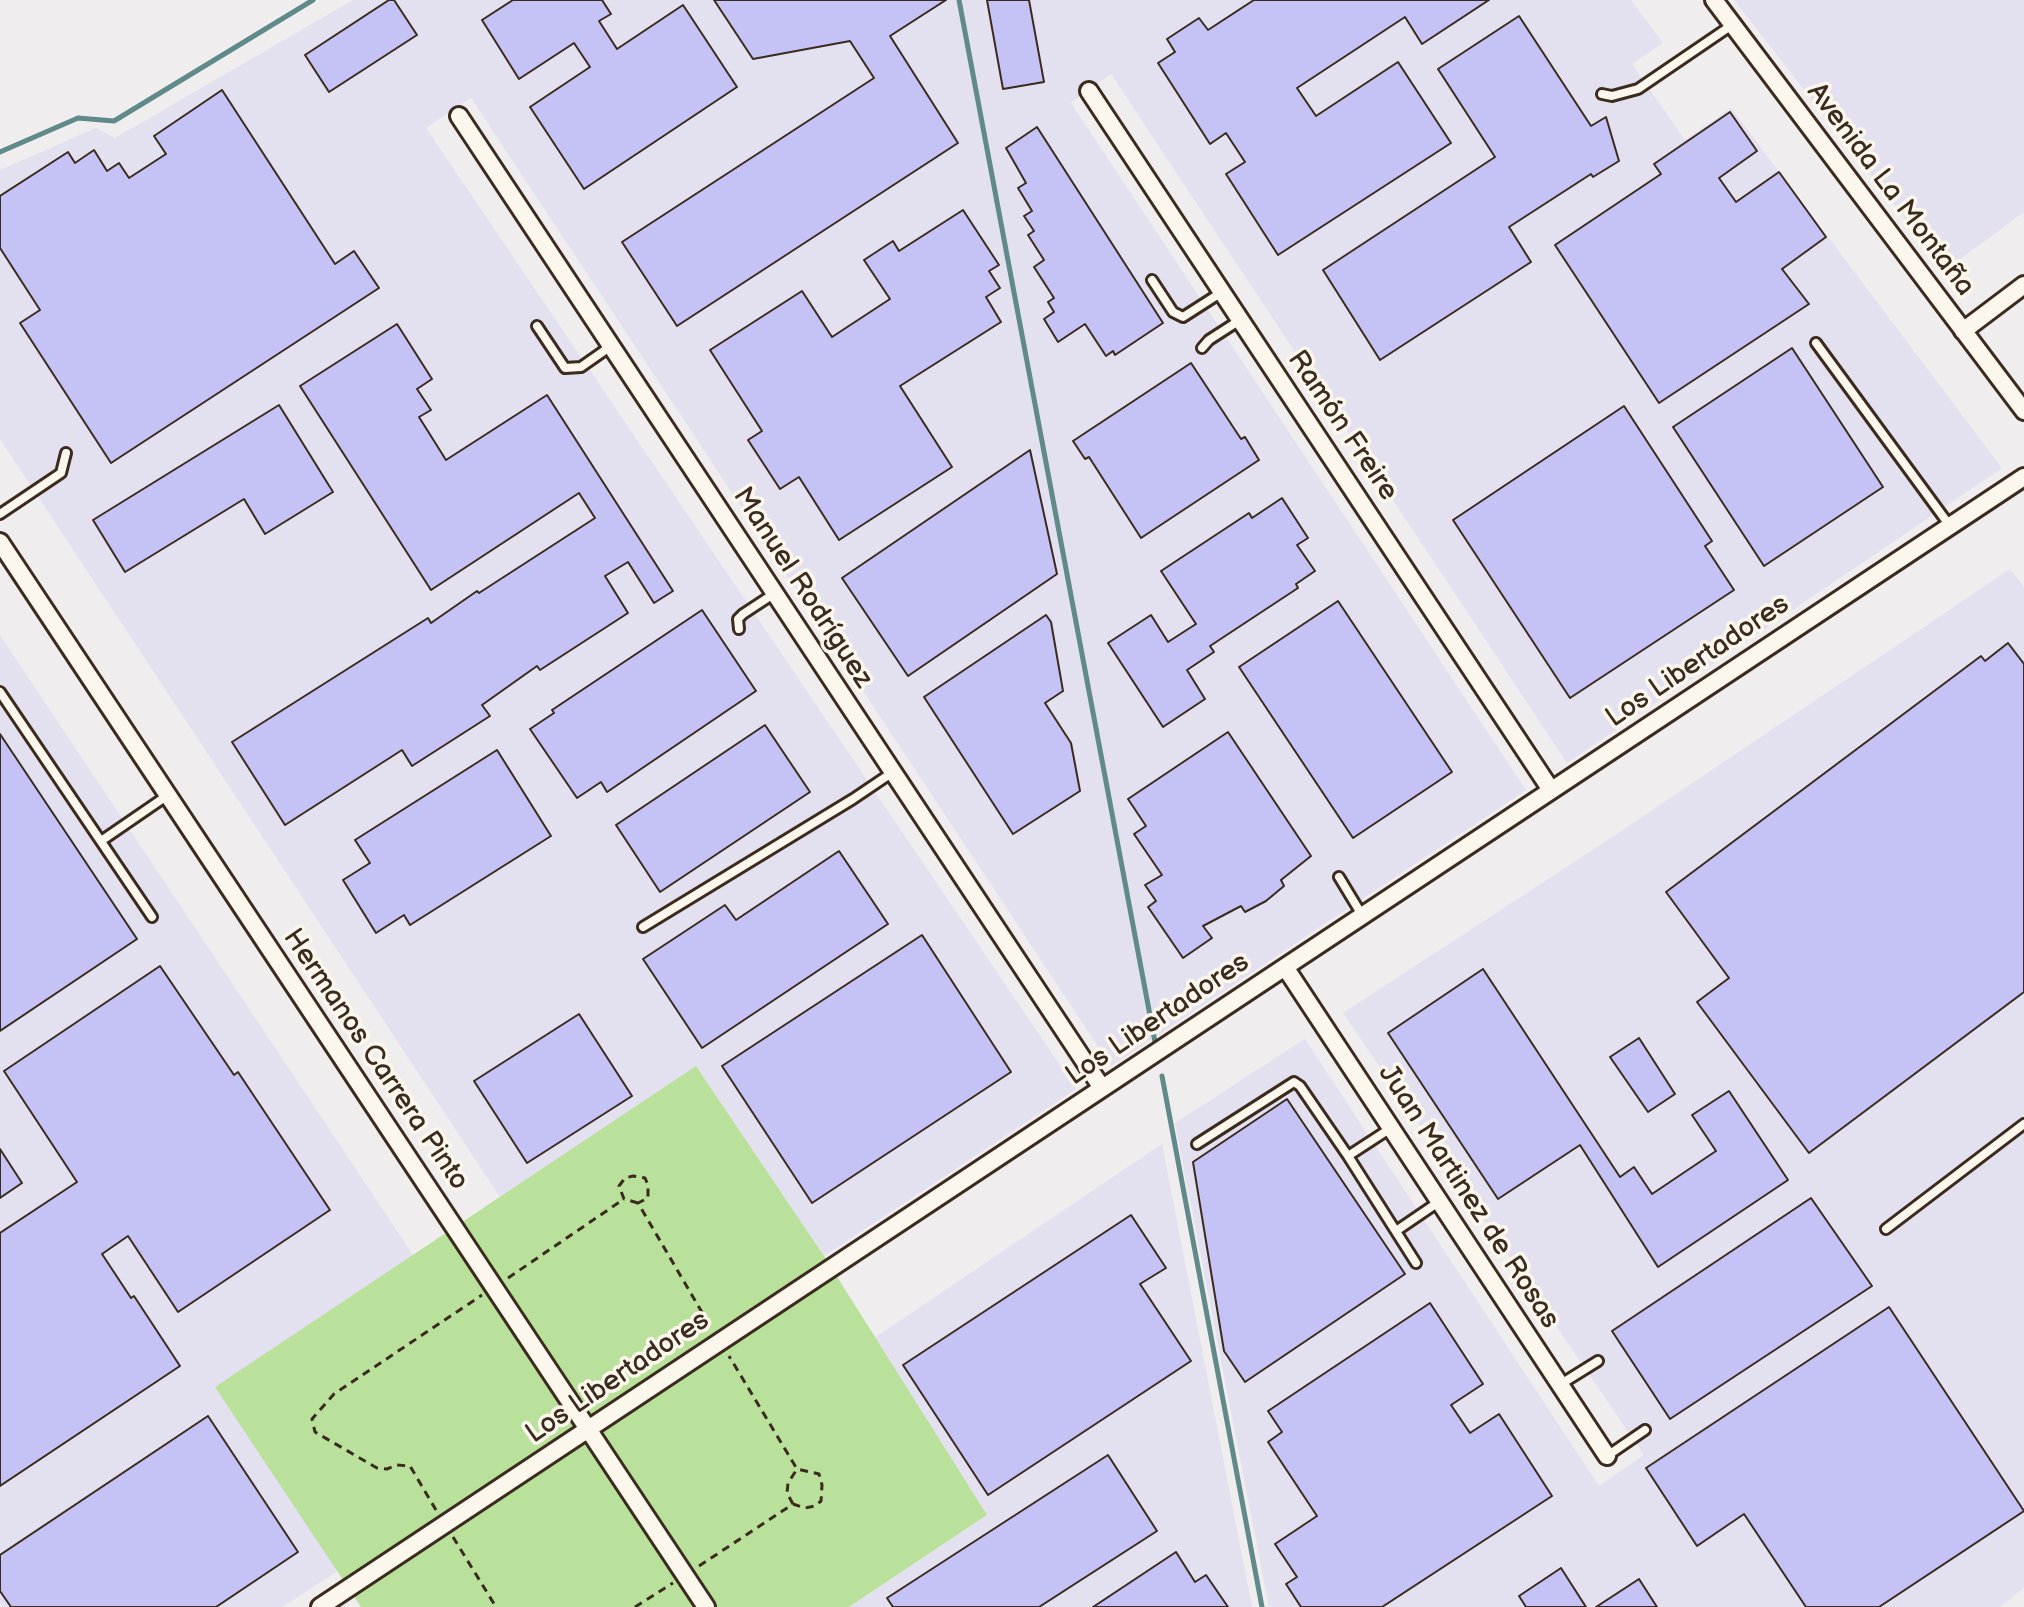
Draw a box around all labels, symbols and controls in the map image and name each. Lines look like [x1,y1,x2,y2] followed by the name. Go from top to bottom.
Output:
[1799,77,1981,303] street label: Avenida La Montaña
[1279,345,1405,507] street label: Ramón Freire
[725,482,879,694] street label: Manuel Rodríguez
[1600,588,1796,736] street label: Los Libertadores
[275,923,475,1197] street label: Hermanos Carrera Pinto
[1060,946,1256,1094] street label: Los Libertadores
[1370,1059,1566,1335] street label: Juan Martinez de Rosas
[520,1304,716,1452] street label: Los Libertadores

